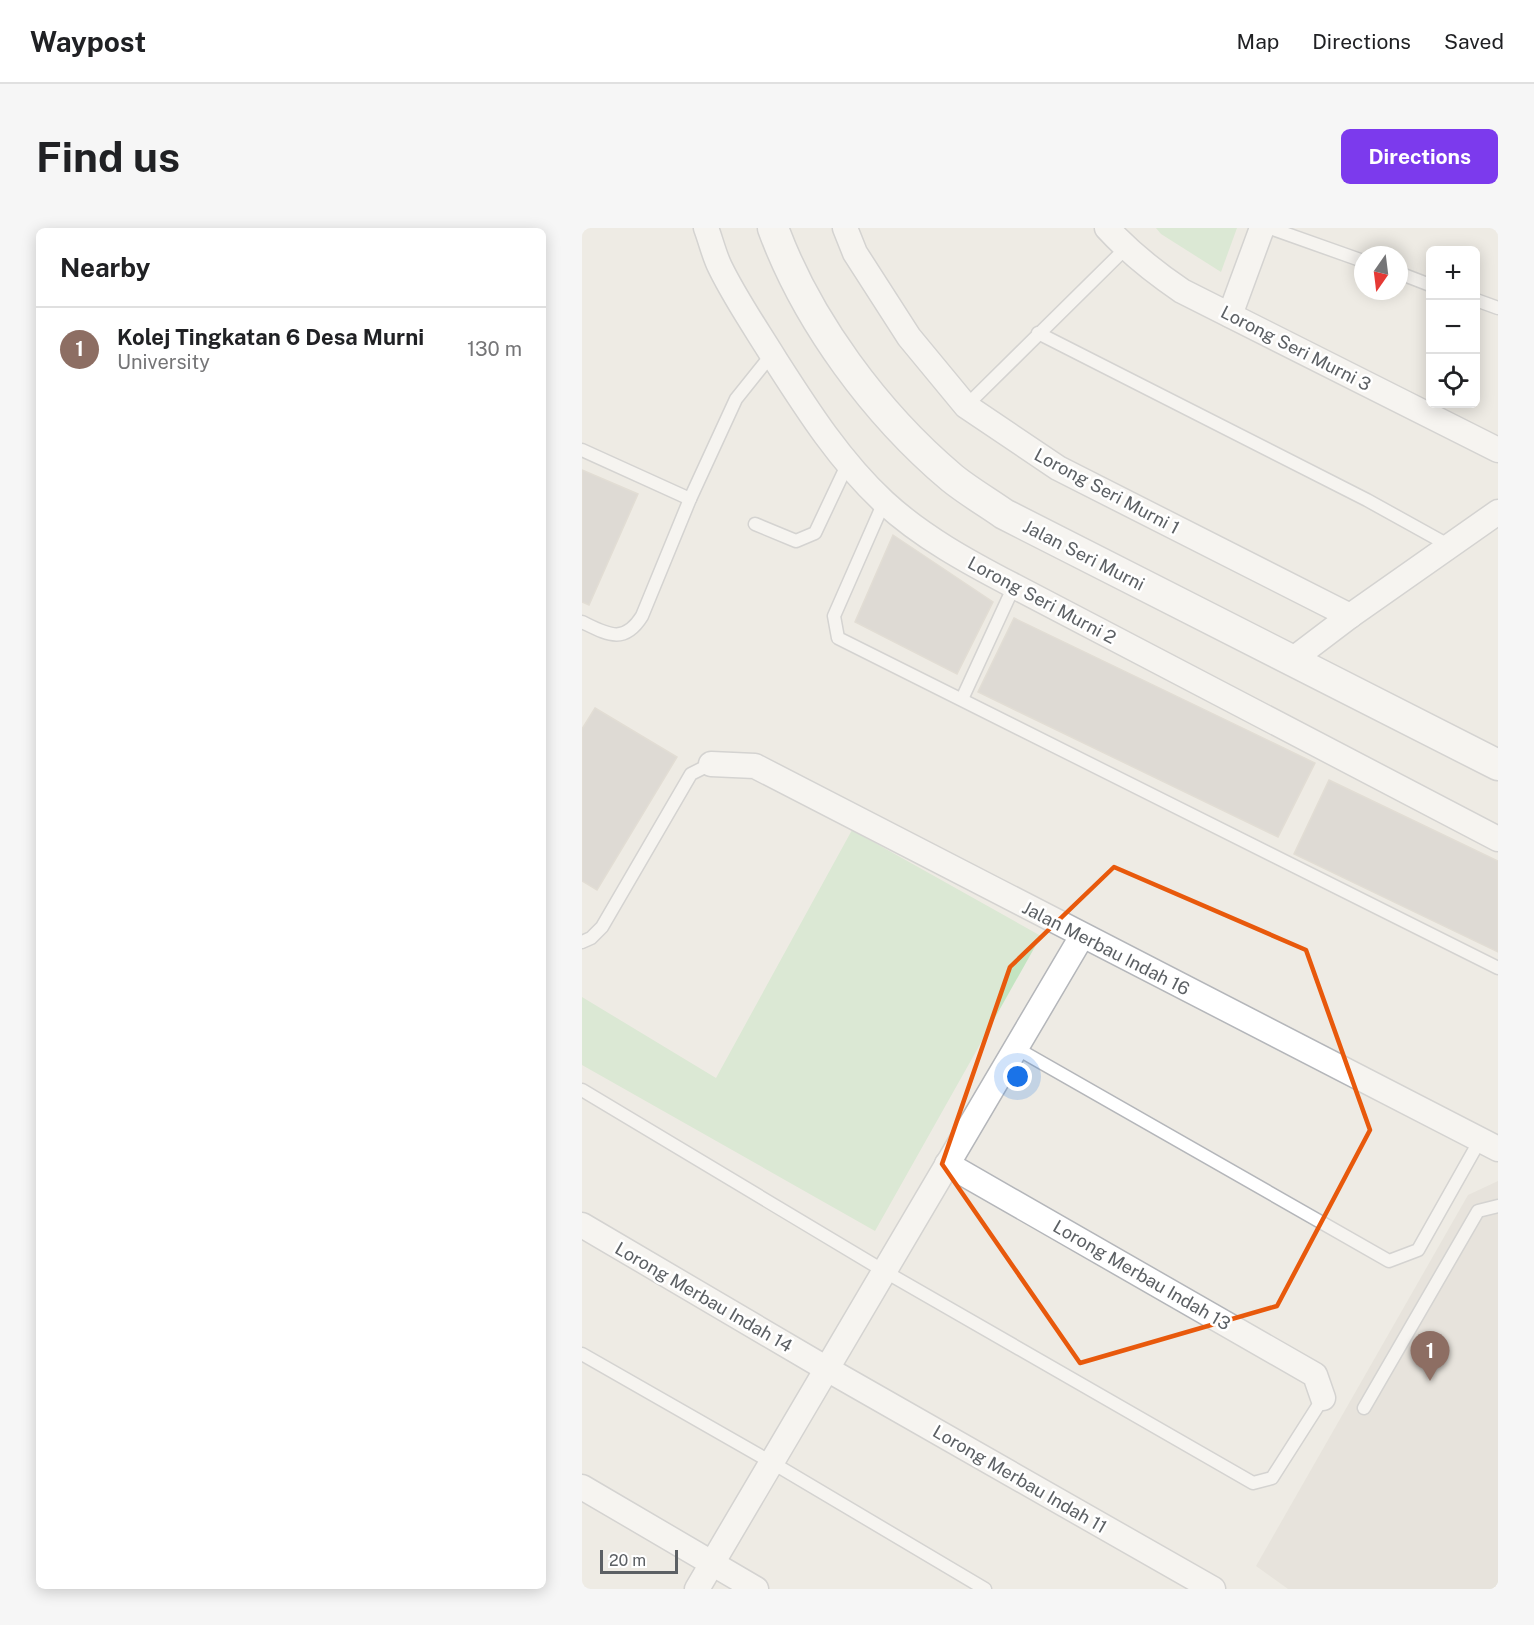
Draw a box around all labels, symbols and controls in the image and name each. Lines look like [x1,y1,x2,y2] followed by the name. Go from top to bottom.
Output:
[30,25,146,58] text: Waypost
[1237,29,1279,54] text: Map
[1312,29,1411,54] text: Directions
[1444,29,1504,54] text: Saved
[1341,129,1498,184] button: Directions
[36,132,180,181] text: Find us
[1354,246,1408,300] north arrow
[1426,246,1480,408] map controls
[1426,246,1480,300] button: +
[60,252,150,283] text: Nearby
[1426,300,1480,354] button: −
[1218,301,1374,395] street label: Lorong Seri Murni 3
[117,324,424,350] text: Kolej Tingkatan 6 Desa Murni
[75,337,84,361] text: 1
[467,337,522,361] text: 130 m
[117,350,210,374] text: University
[1426,354,1480,408] button: locate
[1031,444,1183,538] street label: Lorong Seri Murni 1
[1020,515,1148,595] street label: Jalan Seri Murni
[964,552,1120,648] street label: Lorong Seri Murni 2
[1019,897,1193,999] street label: Jalan Merbau Indah 16
[1003,1062,1032,1091] your location
[1050,1216,1234,1334] street label: Lorong Merbau Indah 13
[612,1238,796,1356] street label: Lorong Merbau Indah 14
[1410,1332,1450,1381] pin: 1
[929,1421,1111,1537] street label: Lorong Merbau Indah 11
[600,1547,678,1574] scale bar
[609,1551,646,1570] text: 20 m

